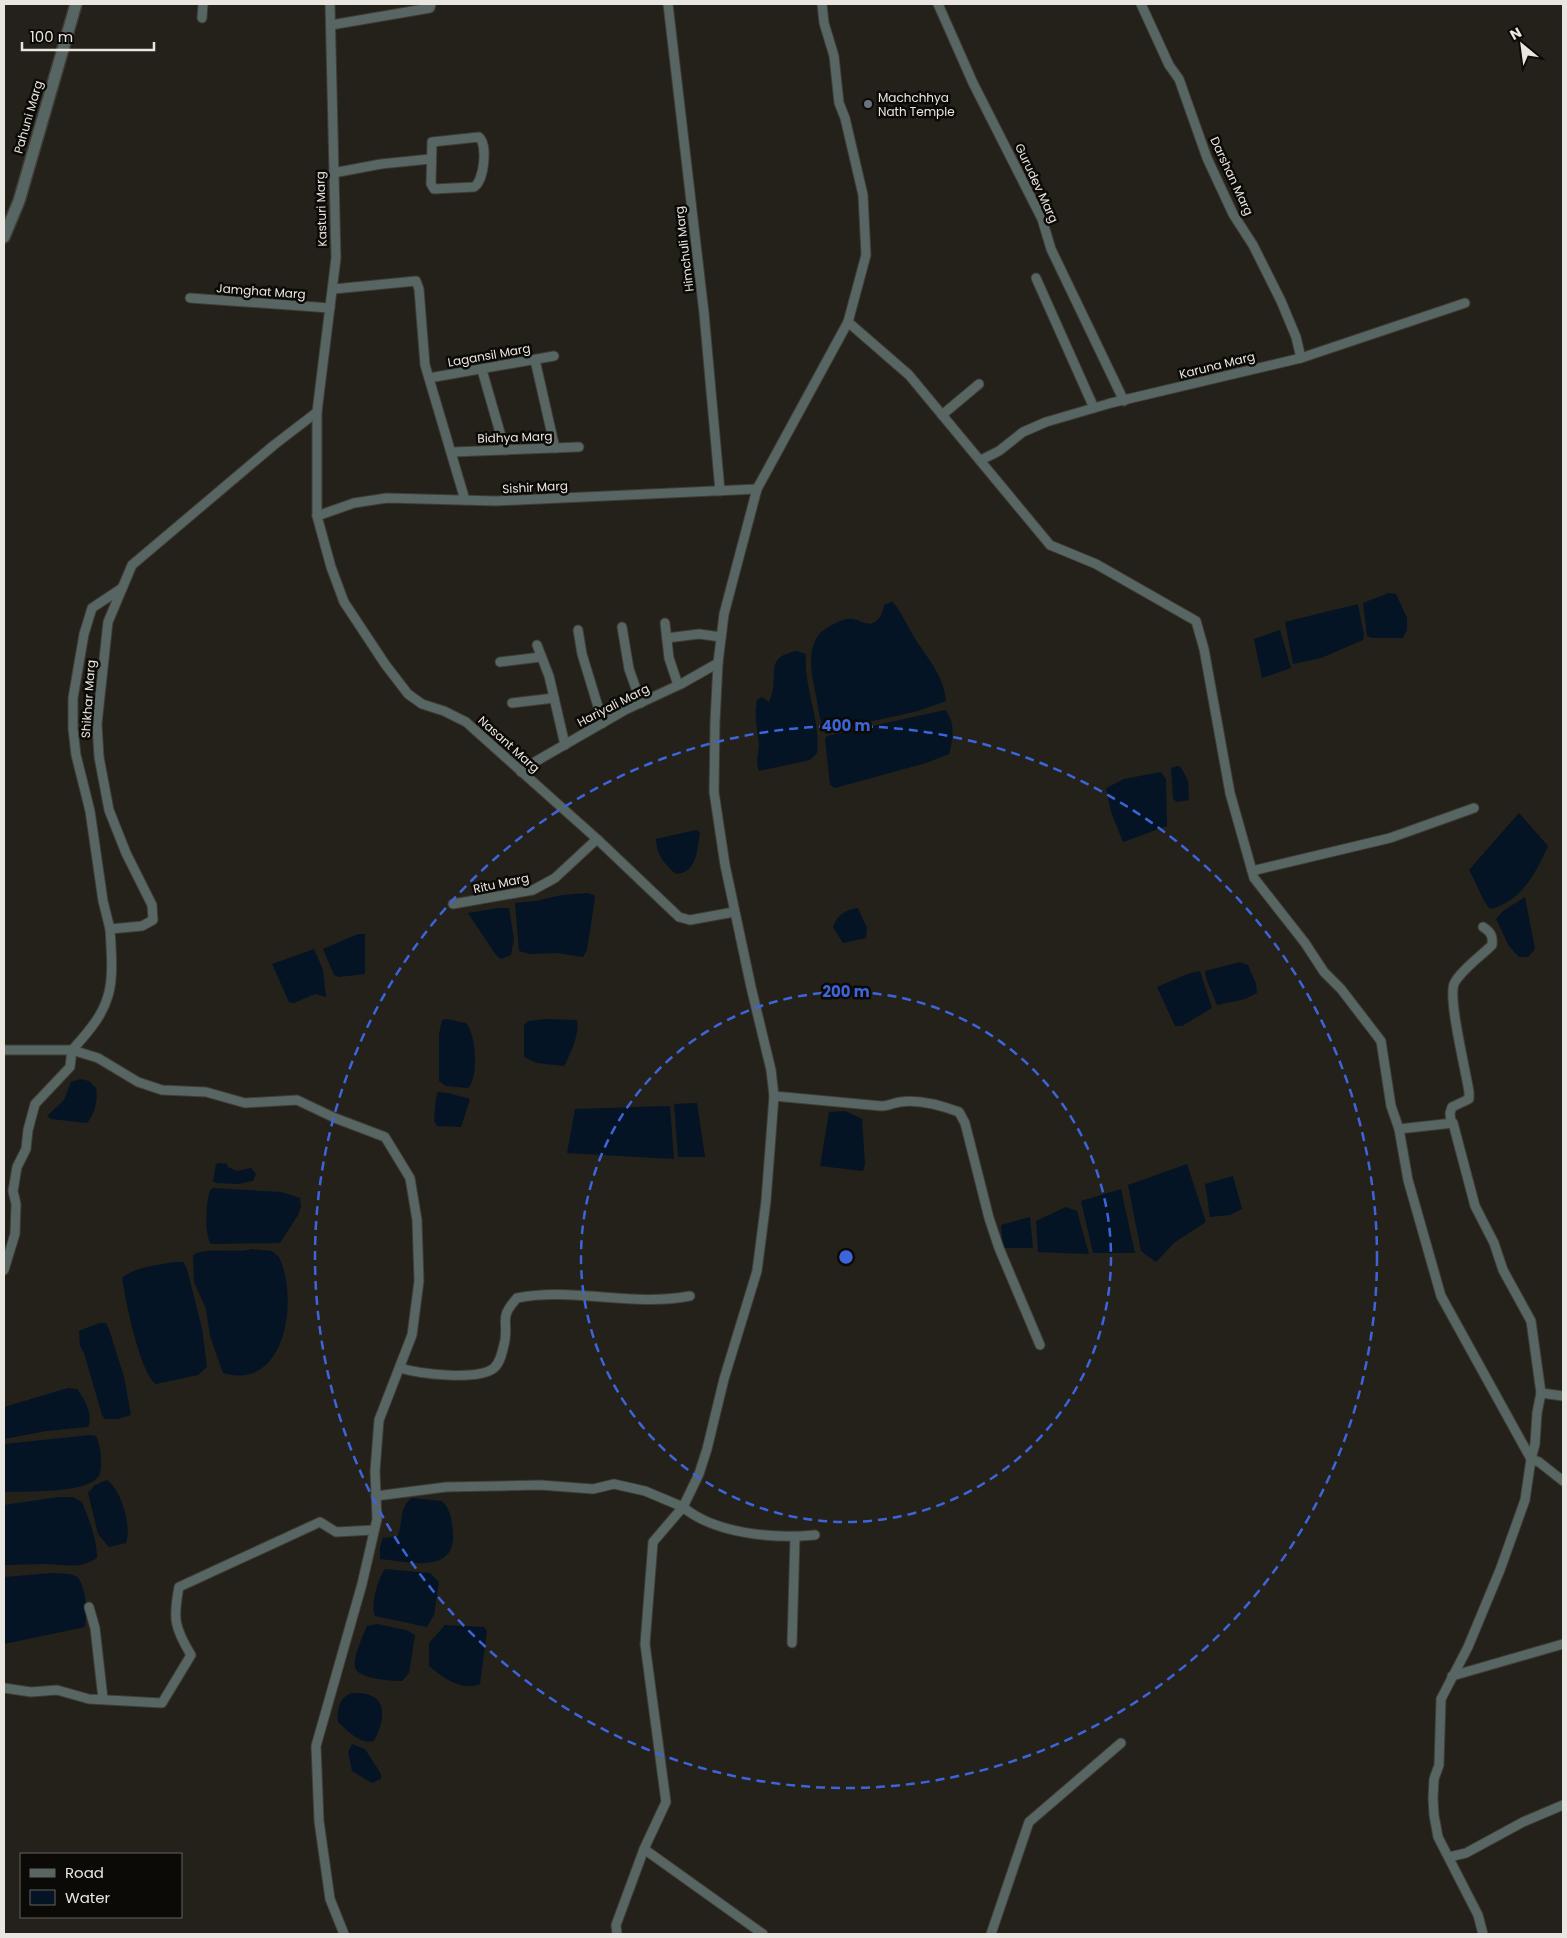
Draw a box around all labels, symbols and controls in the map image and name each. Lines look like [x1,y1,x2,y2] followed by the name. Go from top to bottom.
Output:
[22,20,155,52] scale bar
[1497,20,1547,70] north arrow
[1506,22,1525,45] text: N
[30,26,73,47] text: 100 m
[9,78,47,156] street label: Pahuni Marg
[878,89,955,120] place label: Machchhya Nath Temple
[862,98,874,110] marker: Machchhya Nath Temple
[1206,134,1258,218] street label: Darshan Marg
[1011,141,1063,225] street label: Gurudev Marg
[311,171,331,247] street label: Kasturi Marg
[670,205,698,293] street label: Himchuli Marg
[216,279,306,303] street label: Jamghat Marg
[446,339,532,371] street label: Lagansil Marg
[1177,347,1257,383] street label: Karuna Marg
[477,427,553,447] street label: Bidhya Marg
[502,477,568,497] street label: Sishir Marg
[77,659,99,739] street label: Shikhar Marg
[574,680,652,730] street label: Hariyali Marg
[475,712,543,776] street label: Nasant Marg
[822,715,871,736] text: 400 m
[472,869,530,897] street label: Ritu Marg
[822,981,870,1002] text: 200 m
[837,1248,855,1266] centre of rings
[20,1853,182,1918] legend
[65,1862,104,1883] text: Road
[65,1887,111,1908] text: Water

